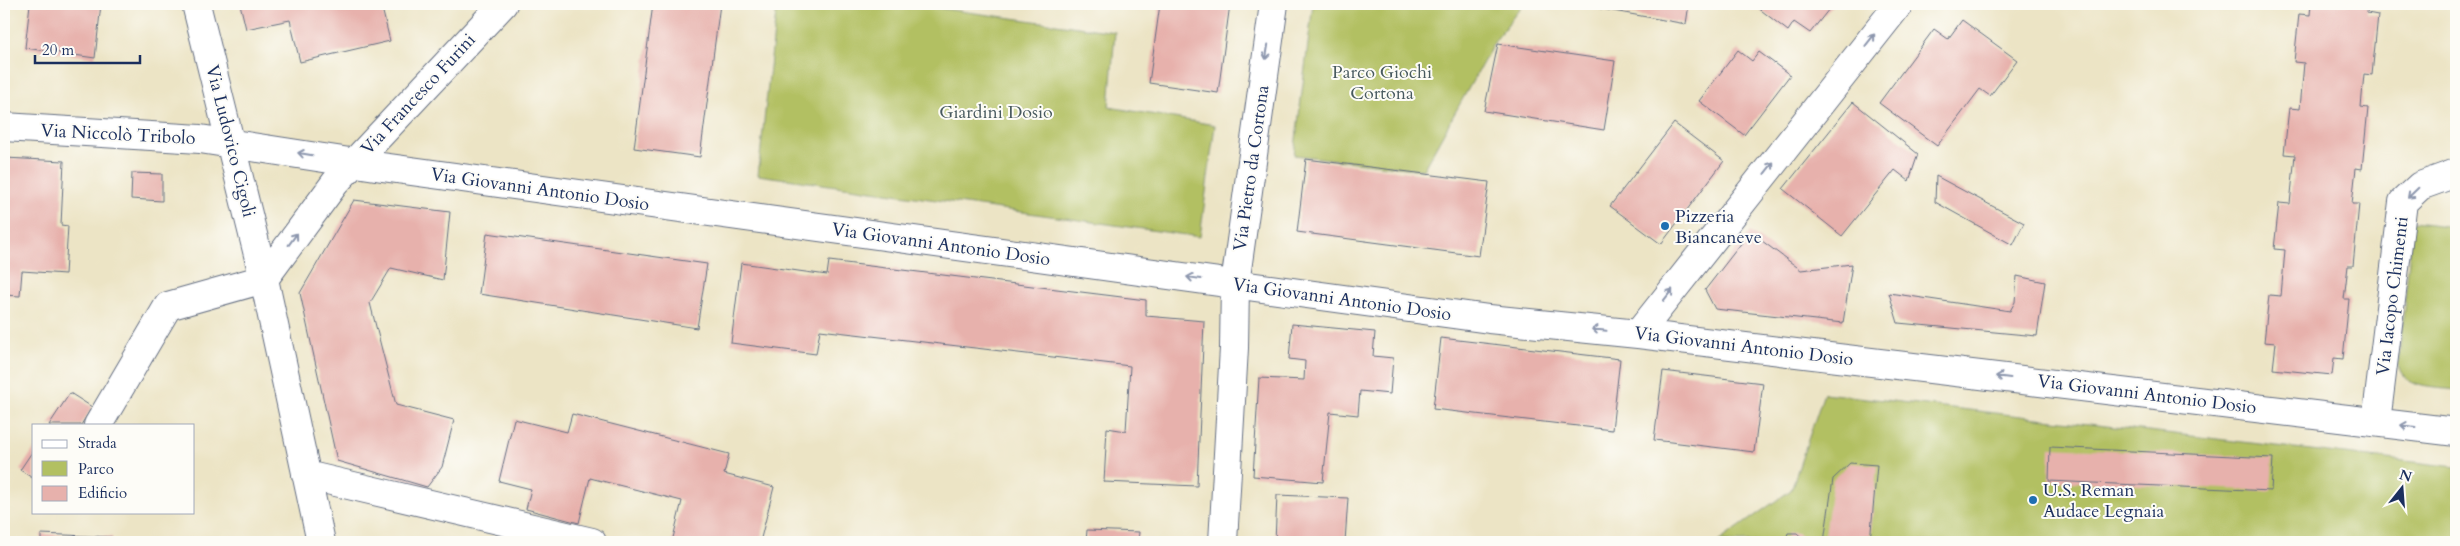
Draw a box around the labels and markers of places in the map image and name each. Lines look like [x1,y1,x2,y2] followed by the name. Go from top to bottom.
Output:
[1675,204,1762,250] place label: Pizzeria Biancaneve
[1659,220,1671,232] marker: Pizzeria Biancaneve
[2043,478,2164,524] place label: U.S. Reman Audace Legnaia
[2027,494,2039,506] marker: U.S. Reman Audace Legnaia

